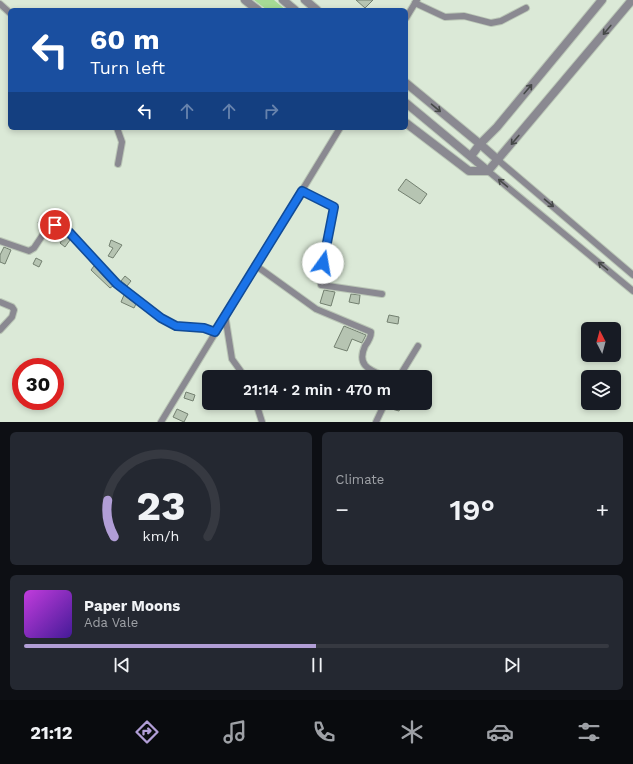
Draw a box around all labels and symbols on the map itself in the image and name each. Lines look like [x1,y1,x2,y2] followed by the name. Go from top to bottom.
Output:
[603,25,612,35] one-way arrow
[523,84,532,95] one-way arrow
[431,104,441,113] one-way arrow
[510,135,519,146] one-way arrow
[498,179,508,188] one-way arrow
[543,199,554,208] one-way arrow
[38,208,72,242] pin
[302,242,344,284] position arrow
[598,262,608,271] one-way arrow
[581,322,621,362] north arrow
[12,358,64,410] speed limit sign: 30

